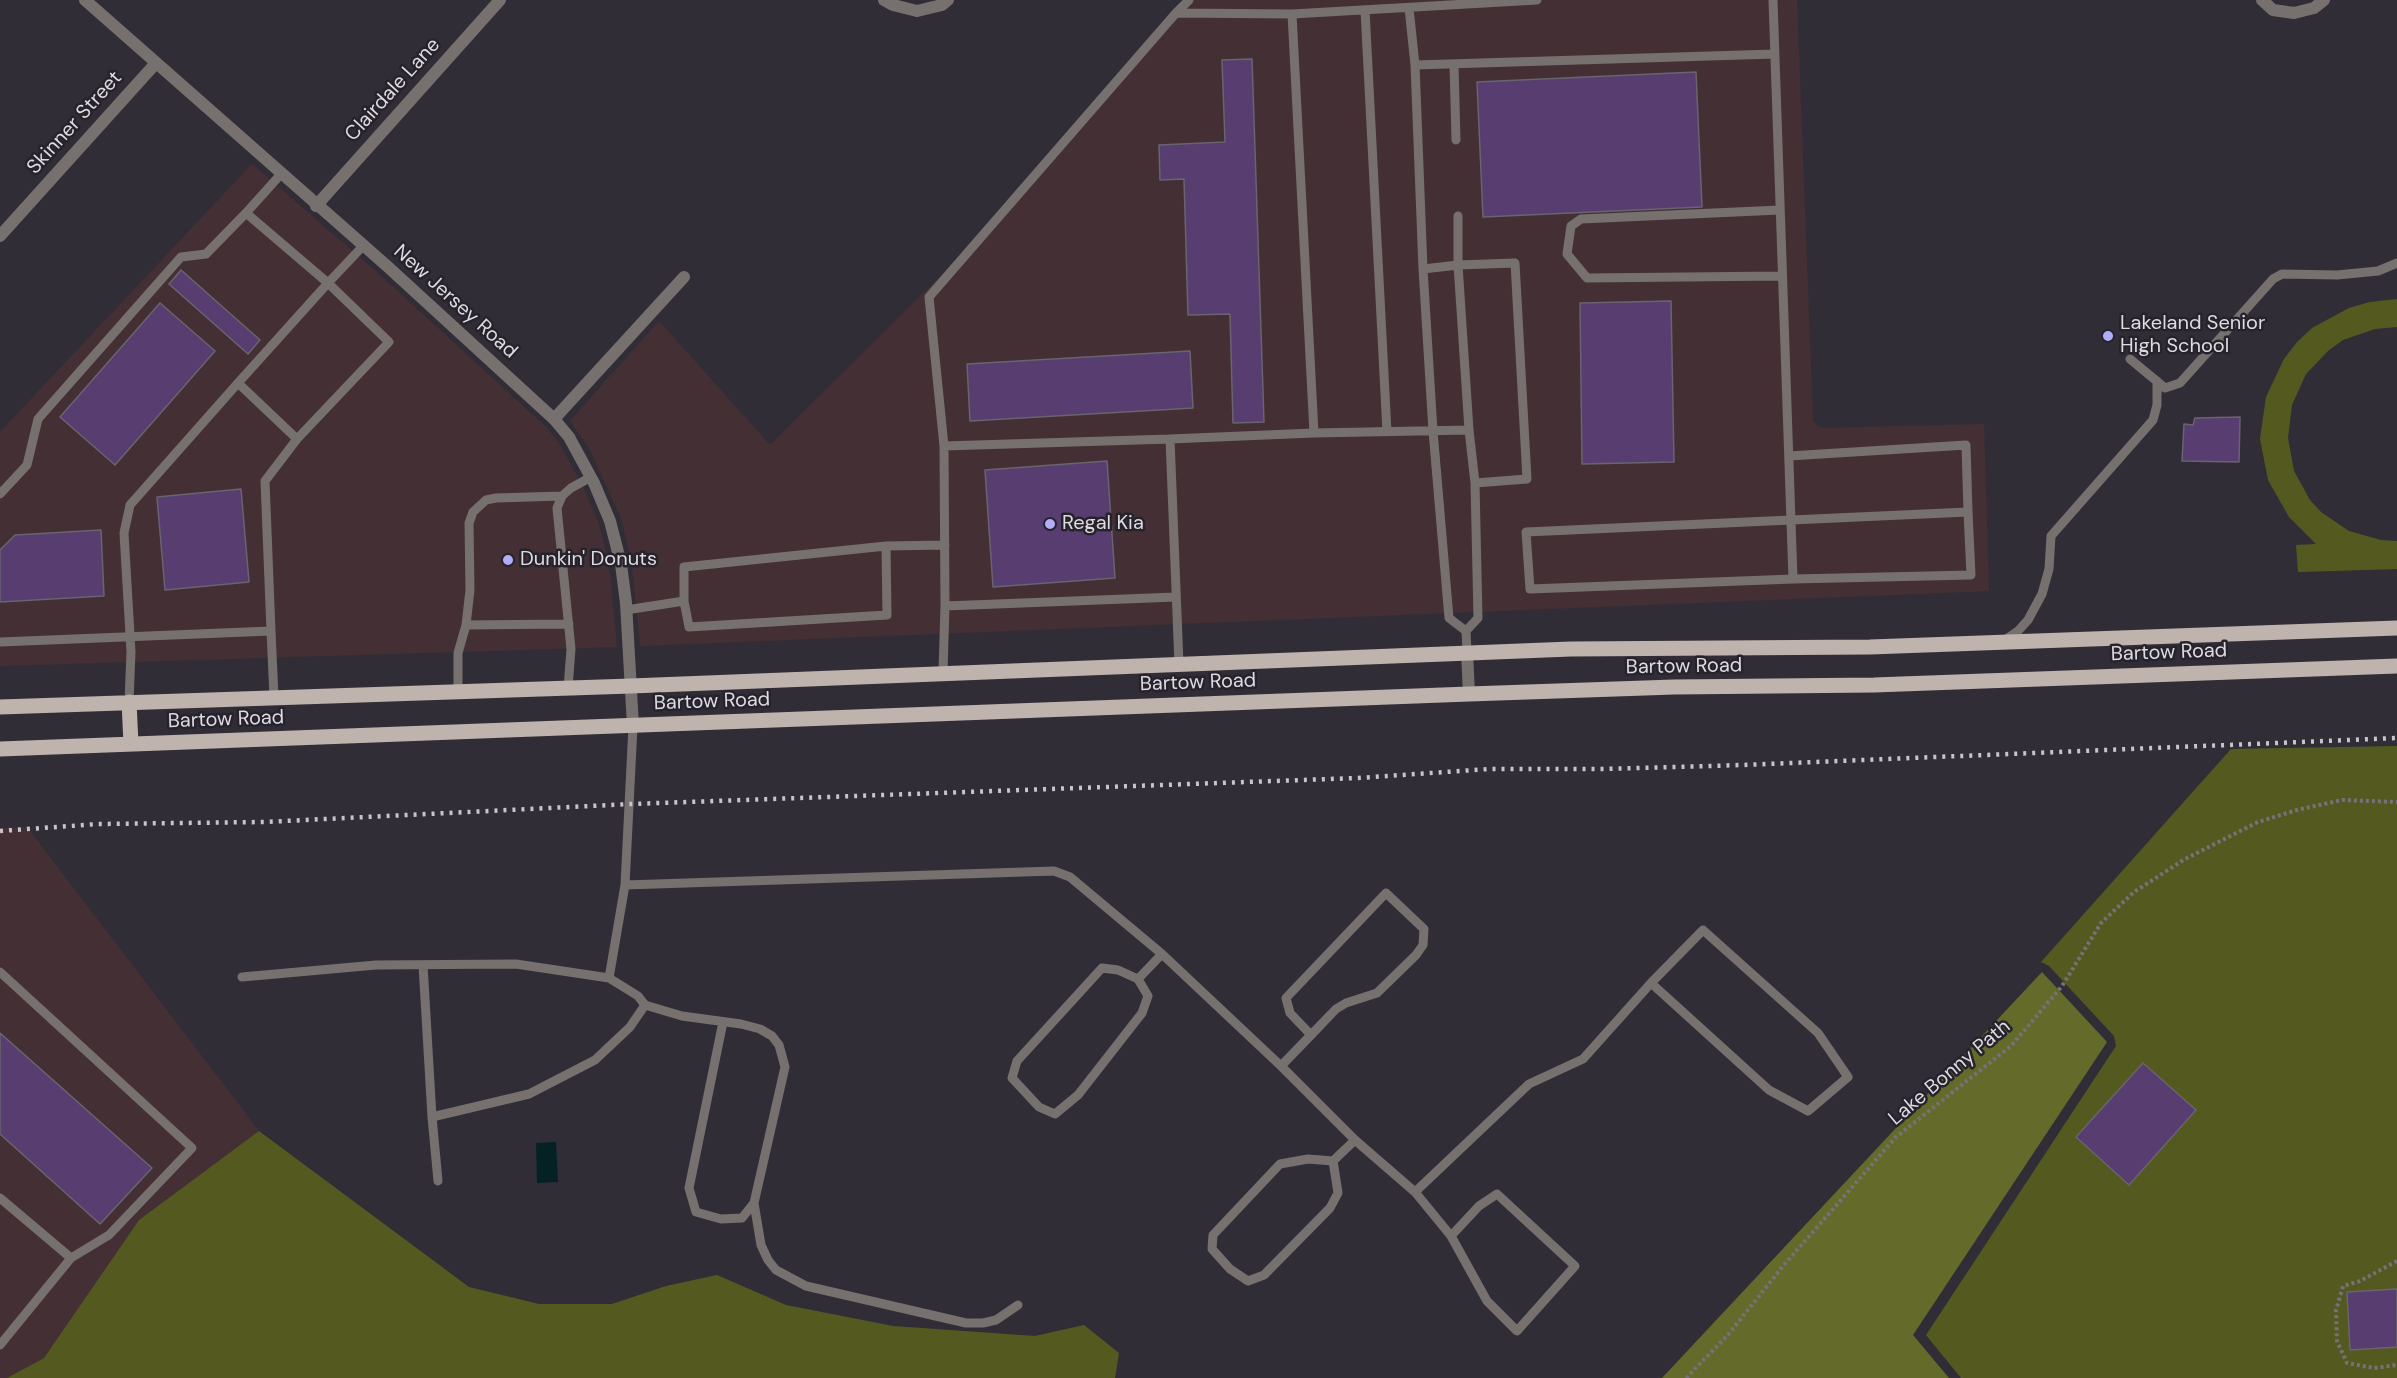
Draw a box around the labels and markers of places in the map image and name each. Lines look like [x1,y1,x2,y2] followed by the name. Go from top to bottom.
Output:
[2120,312,2265,359] place label: Lakeland Senior High School
[2101,329,2115,343] marker: Lakeland Senior High School
[1062,512,1144,536] place label: Regal Kia
[1043,517,1057,531] marker: Regal Kia
[520,548,657,572] place label: Dunkin' Donuts
[501,553,515,567] marker: Dunkin' Donuts

